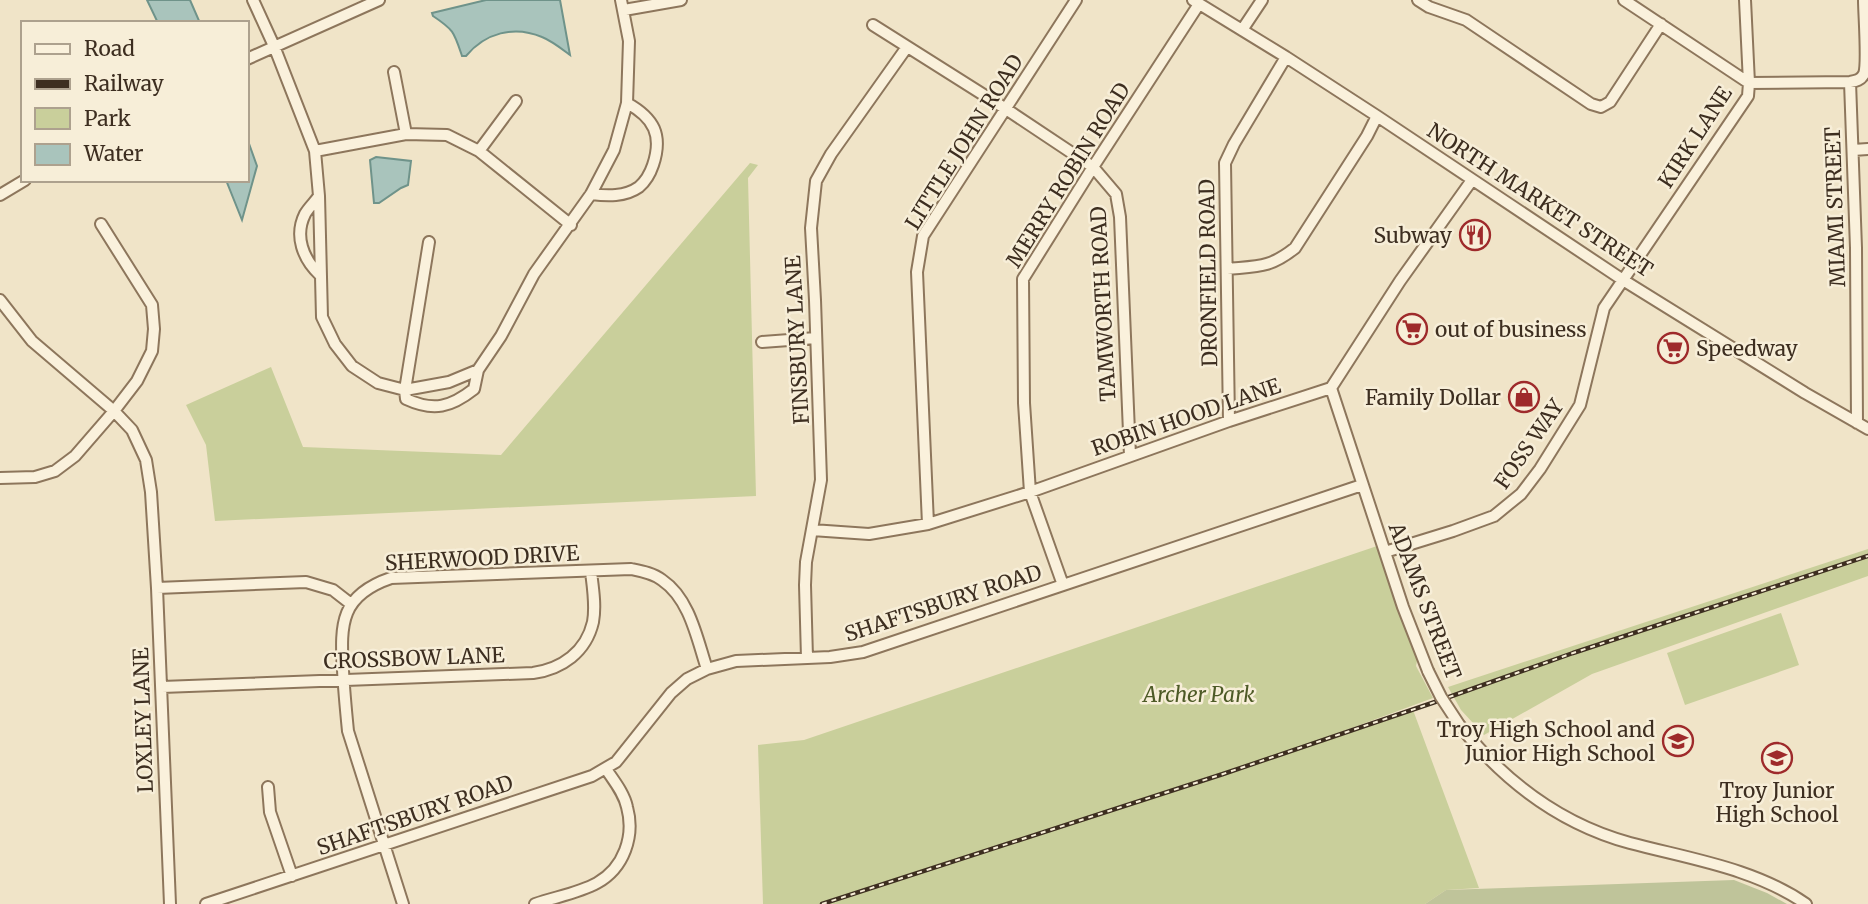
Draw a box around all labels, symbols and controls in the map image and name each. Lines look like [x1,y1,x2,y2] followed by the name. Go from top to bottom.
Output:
[21,21,248,182] legend
[84,35,135,62] text: Road
[899,49,1029,235] street label: LITTLE JOHN ROAD
[84,70,165,97] text: Railway
[1000,77,1136,272] street label: MERRY ROBIN ROAD
[1652,80,1738,193] street label: KIRK LANE
[84,105,131,132] text: Park
[1422,117,1658,283] street label: NORTH MARKET STREET
[1819,126,1851,288] street label: MIAMI STREET
[83,140,143,167] text: Water
[1193,179,1223,367] street label: DRONFIELD ROAD
[1084,205,1122,402] street label: TAMWORTH ROAD
[1458,218,1492,252] restaurant icon: Subway
[1374,222,1453,249] place label: Subway
[779,254,815,425] street label: FINSBURY LANE
[1395,312,1429,346] supermarket icon: out of business
[1435,316,1587,343] place label: out of business
[1656,331,1690,365] supermarket icon: Speedway
[1696,335,1799,362] place label: Speedway
[1088,372,1285,462] street label: ROBIN HOOD LANE
[1507,380,1541,414] shop icon: Family Dollar
[1365,384,1501,411] place label: Family Dollar
[1488,394,1570,494] street label: FOSS WAY
[1382,518,1468,684] street label: ADAMS STREET
[384,539,581,577] street label: SHERWOOD DRIVE
[841,558,1045,648] street label: SHAFTSBURY ROAD
[323,641,506,675] street label: CROSSBOW LANE
[127,646,159,793] street label: LOXLEY LANE
[1141,681,1255,708] park label: Archer Park
[1437,716,1655,767] place label: Troy High School and Junior High School
[1661,724,1695,758] school or university icon: Troy High School and Junior High School
[1760,741,1794,775] school or university icon: Troy Junior High School
[313,769,517,861] street label: SHAFTSBURY ROAD
[1716,777,1839,828] place label: Troy Junior High School

